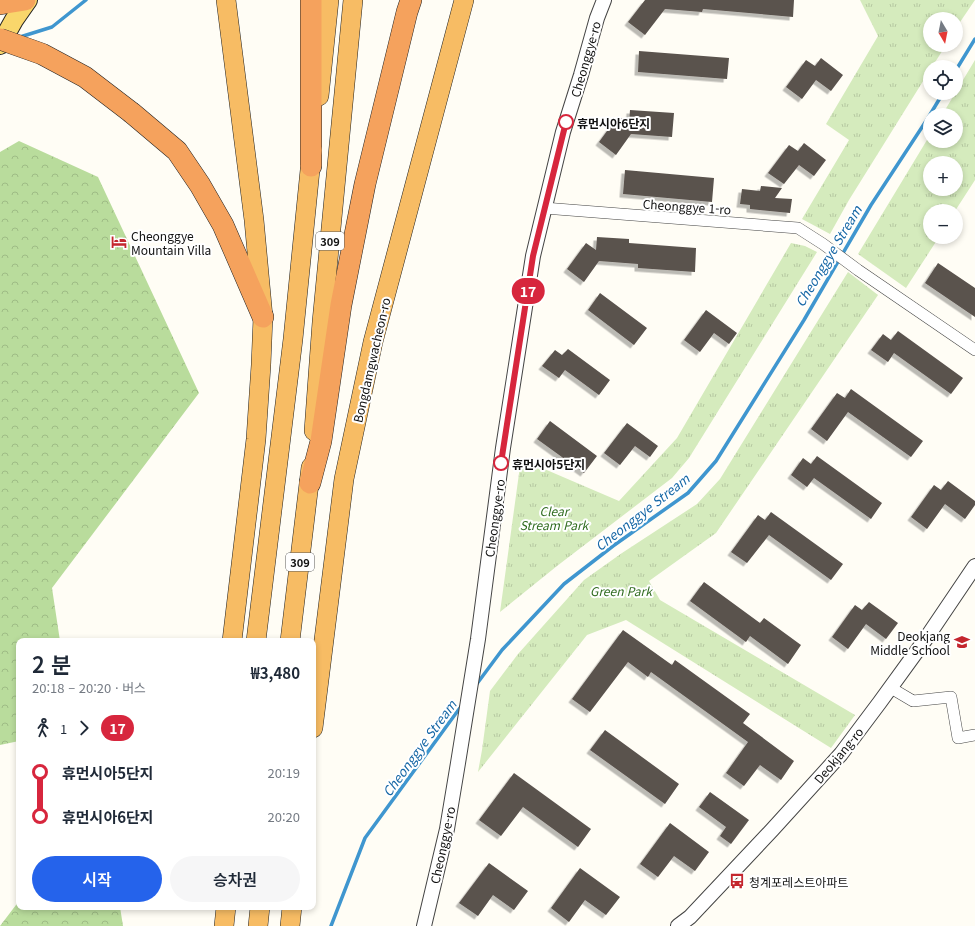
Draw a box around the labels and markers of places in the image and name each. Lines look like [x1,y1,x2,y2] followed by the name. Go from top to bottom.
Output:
[558,114,574,130] marker: 휴먼시아6단지
[577,114,650,131] place label: 휴먼시아6단지
[131,227,211,258] place label: Cheonggye Mountain Villa
[110,233,128,251] hotel icon: Cheonggye Mountain Villa
[493,455,509,471] marker: 휴먼시아5단지
[512,455,585,472] place label: 휴먼시아5단지
[870,627,950,658] place label: Deokjang Middle School
[953,633,971,651] school or university icon: Deokjang Middle School
[728,872,746,890] bus stop icon: 청계포레스트아파트
[749,873,848,890] place label: 청계포레스트아파트

